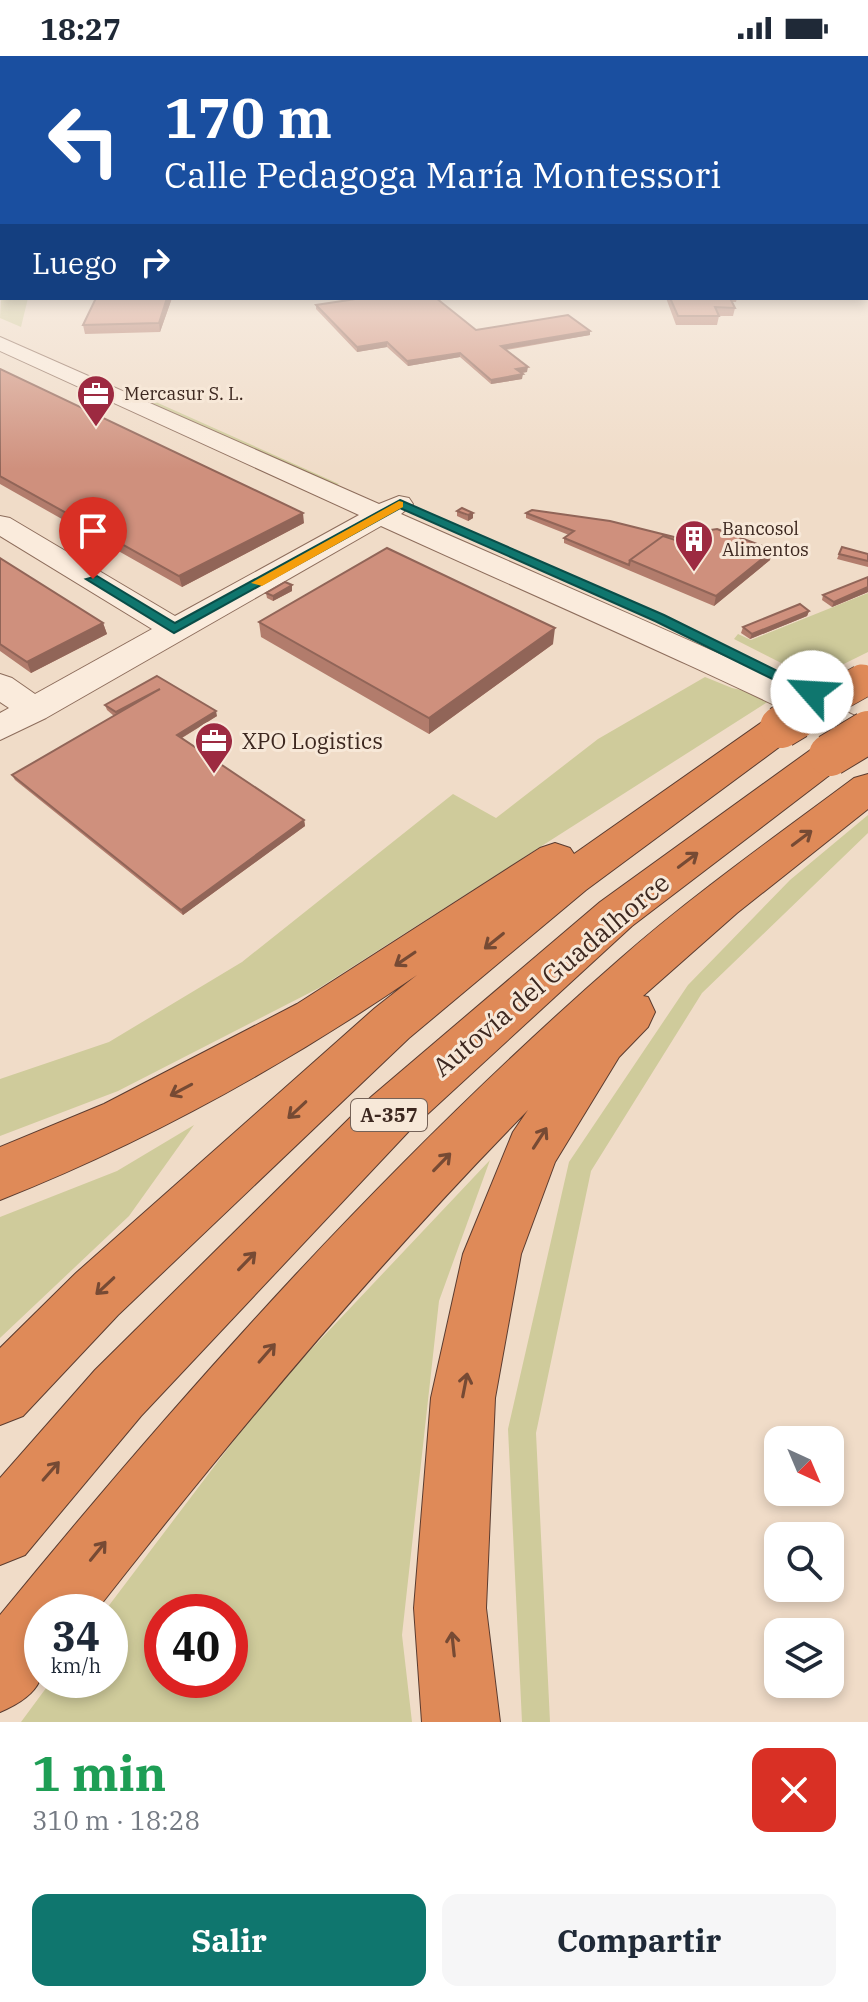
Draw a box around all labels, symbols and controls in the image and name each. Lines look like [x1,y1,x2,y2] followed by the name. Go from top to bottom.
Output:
[40,9,121,48] text: 18:27
[164,81,332,153] text: 170 m
[32,88,136,192] icon: left
[164,151,721,198] text: Calle Pedagoga María Montessori
[133,240,177,284] icon: right
[32,243,117,282] text: Luego
[75,373,117,428] office icon: Mercasur S. L.
[124,382,244,405] place label: Mercasur S. L.
[59,497,127,579] pin
[71,509,115,553] icon: arrive
[722,517,809,561] place label: Bancosol Alimentos
[673,518,715,573] building icon: Bancosol Alimentos
[770,650,854,734] position arrow
[193,720,235,775] office icon: XPO Logistics
[242,726,383,755] place label: XPO Logistics
[791,830,812,847] one-way arrow
[677,852,698,869] one-way arrow
[425,865,676,1083] street label: Autovía del Guadalhorce
[484,932,505,950] one-way arrow
[395,951,417,967] one-way arrow
[170,1083,194,1099] one-way arrow
[351,1099,427,1131] road number: A-357
[287,1101,307,1120] one-way arrow
[532,1127,548,1149] one-way arrow
[433,1152,452,1172] one-way arrow
[238,1251,256,1271] one-way arrow
[96,1277,116,1295] one-way arrow
[258,1344,276,1364] one-way arrow
[458,1373,473,1399] one-way arrow
[764,1426,844,1506] north arrow
[764,1426,844,1698] map controls
[42,1461,60,1482] one-way arrow
[764,1522,844,1602] button: search
[89,1541,107,1562] one-way arrow
[144,1594,248,1698] speed limit sign: 40
[52,1610,100,1662] text: 34
[764,1618,844,1698] button: layers
[446,1631,461,1658] one-way arrow
[51,1652,101,1679] text: km/h
[32,1742,166,1804] text: 1 min
[752,1748,836,1832] button: close
[32,1803,200,1837] text: 310 m · 18:28
[32,1894,426,1986] button: Salir
[442,1894,836,1986] button: Compartir

